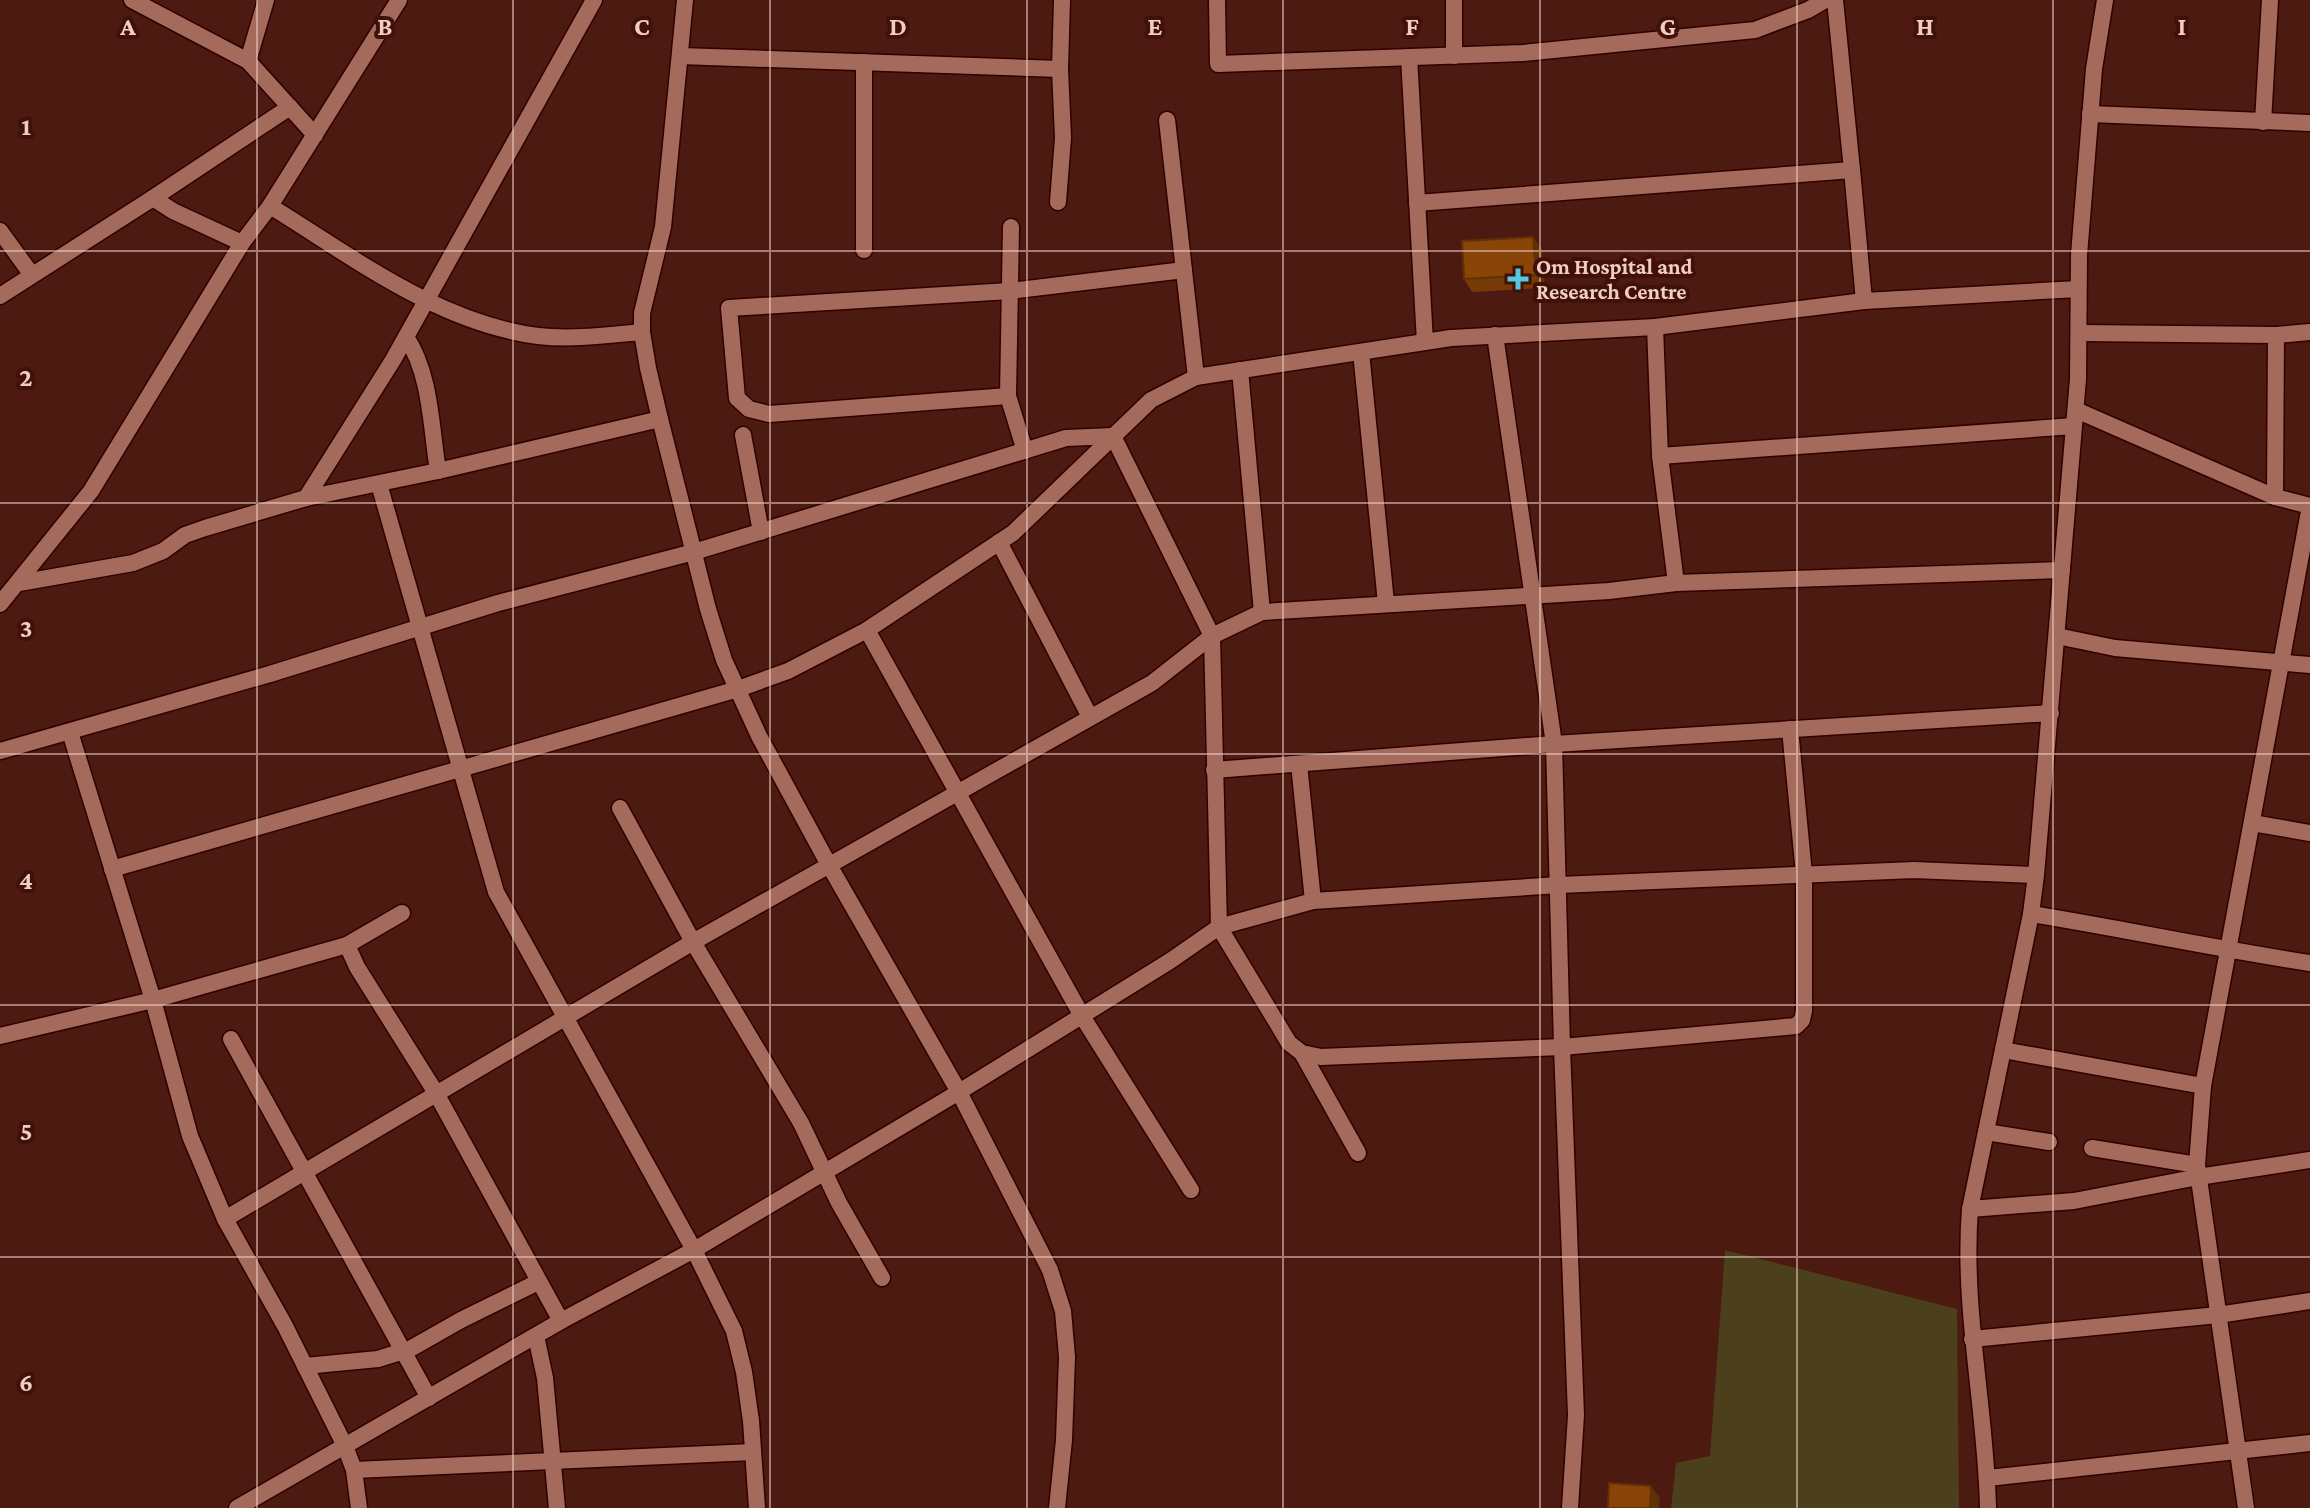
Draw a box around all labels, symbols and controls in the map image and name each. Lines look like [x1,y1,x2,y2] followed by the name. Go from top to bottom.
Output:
[119,12,136,41] text: A
[377,12,393,41] text: B
[634,12,650,41] text: C
[889,12,907,41] text: D
[1148,12,1163,41] text: E
[1405,12,1419,41] text: F
[1660,12,1676,41] text: G
[1916,12,1934,41] text: H
[2178,12,2186,41] text: I
[21,112,31,141] text: 1
[1536,254,1693,304] place label: Om Hospital and Research Centre
[1507,268,1529,290] marker: Om Hospital and Research Centre
[19,363,33,392] text: 2
[20,614,32,643] text: 3
[19,866,33,895] text: 4
[20,1117,32,1146] text: 5
[19,1368,33,1397] text: 6

